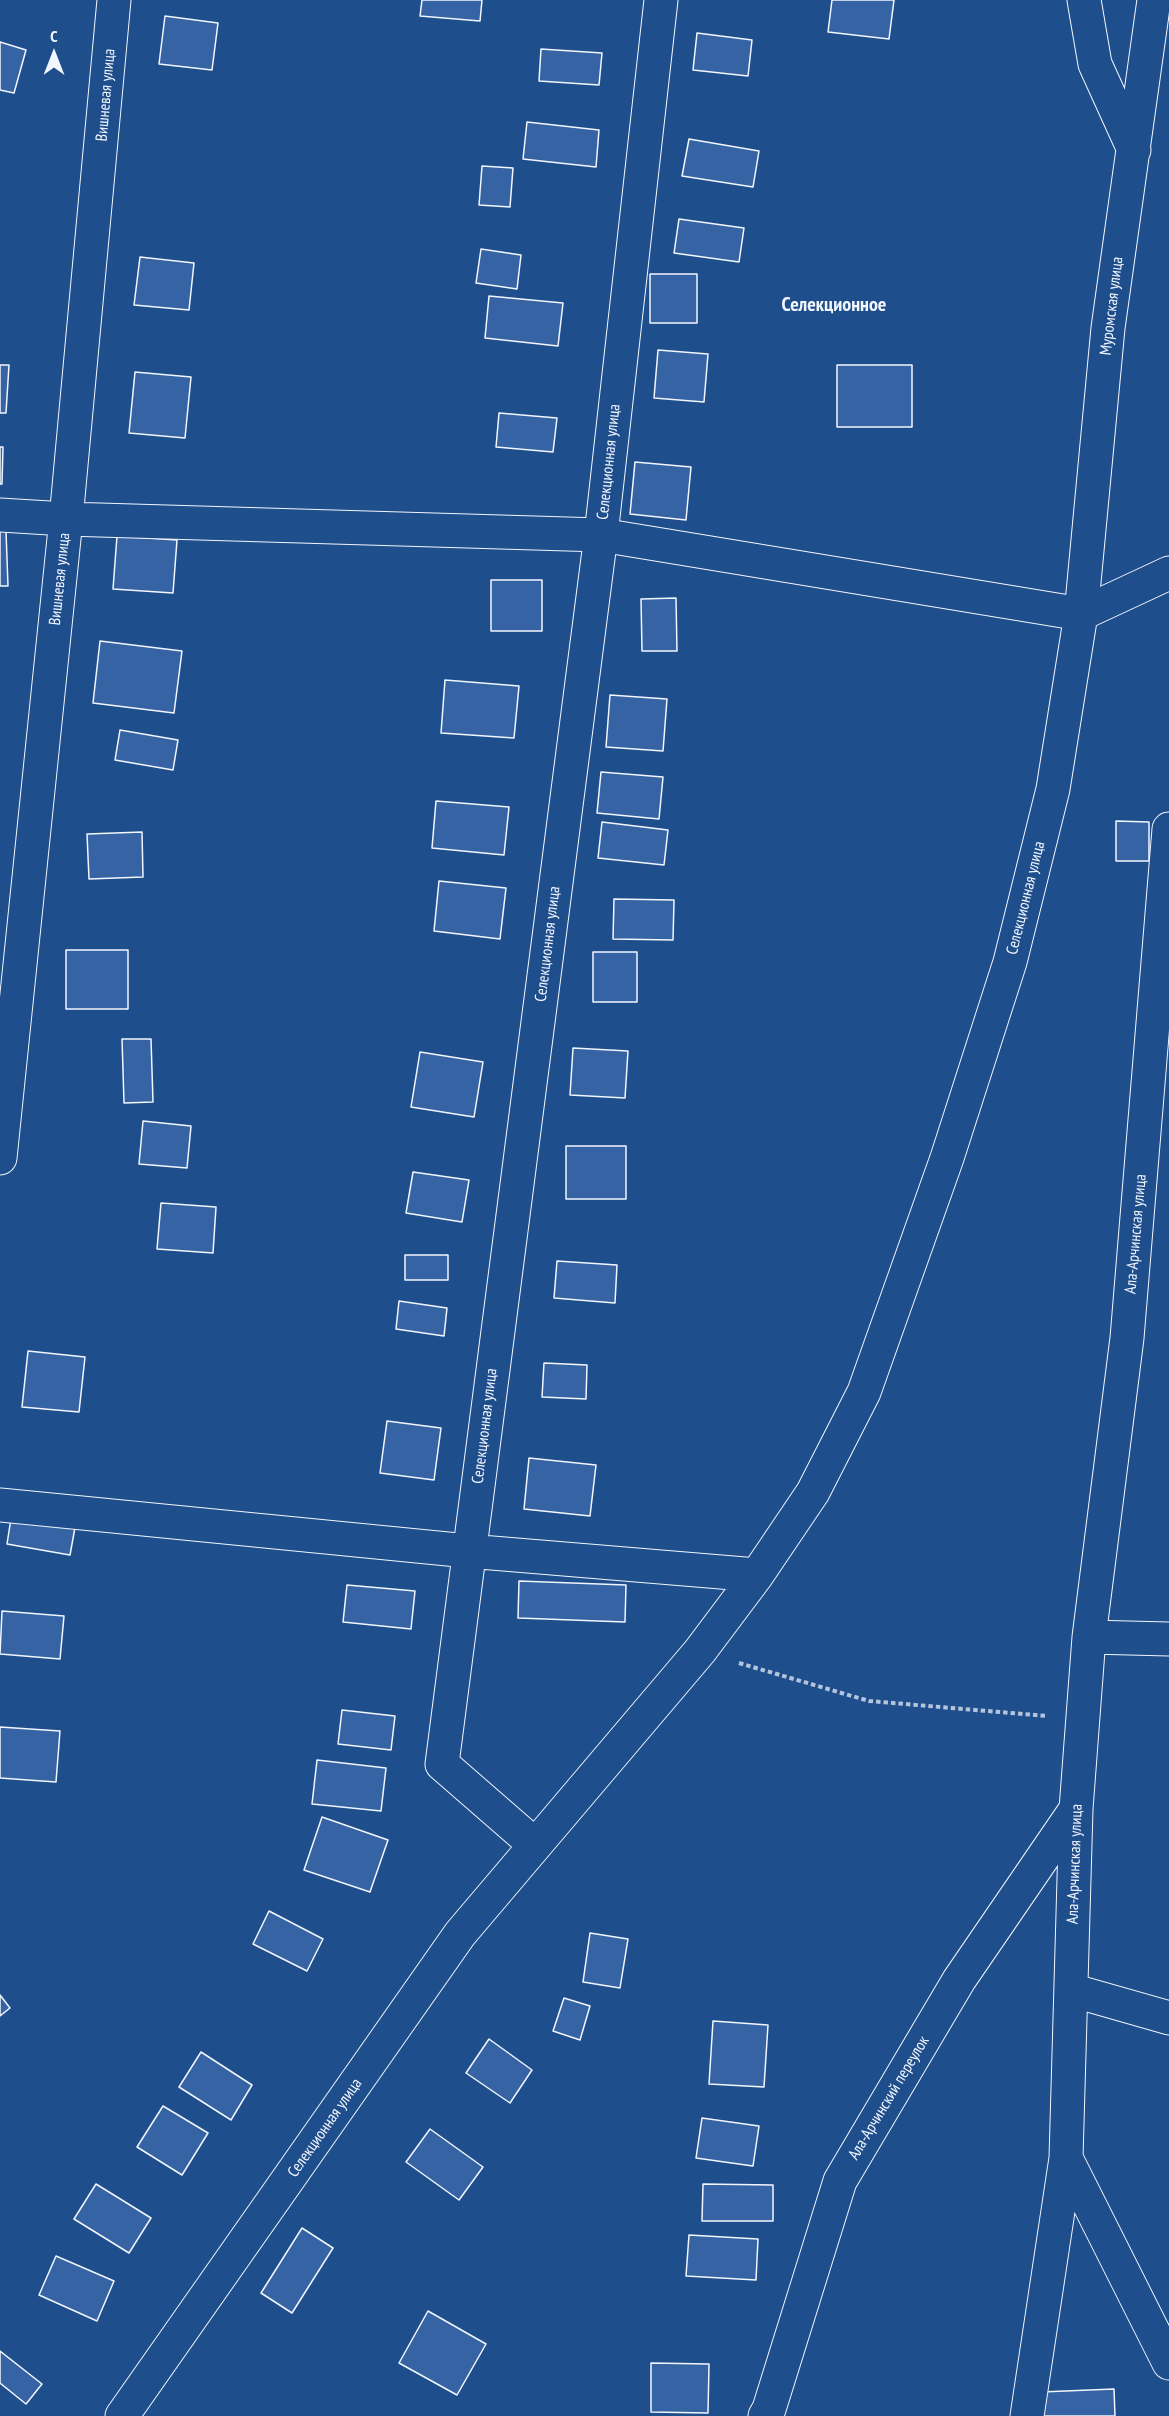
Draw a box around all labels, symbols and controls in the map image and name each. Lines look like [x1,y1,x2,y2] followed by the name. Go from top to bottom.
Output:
[24,24,84,84] north arrow
[50,26,58,46] text: С
[92,48,120,142] street label: Вишневая улица
[1096,256,1128,356] street label: Муромская улица
[782,293,886,317] district label: Селекционное
[593,403,625,521] street label: Селекционная улица
[46,532,74,626] street label: Вишневая улица
[1003,839,1049,957] street label: Селекционная улица
[531,885,565,1003] street label: Селекционная улица
[1121,1173,1151,1295] street label: Ала-Арчинская улица
[468,1367,502,1485] street label: Селекционная улица
[1063,1804,1087,1924] street label: Ала-Арчинская улица
[844,2033,934,2163] street label: Ала-Арчинский переулок
[284,2075,366,2181] street label: Селекционная улица

